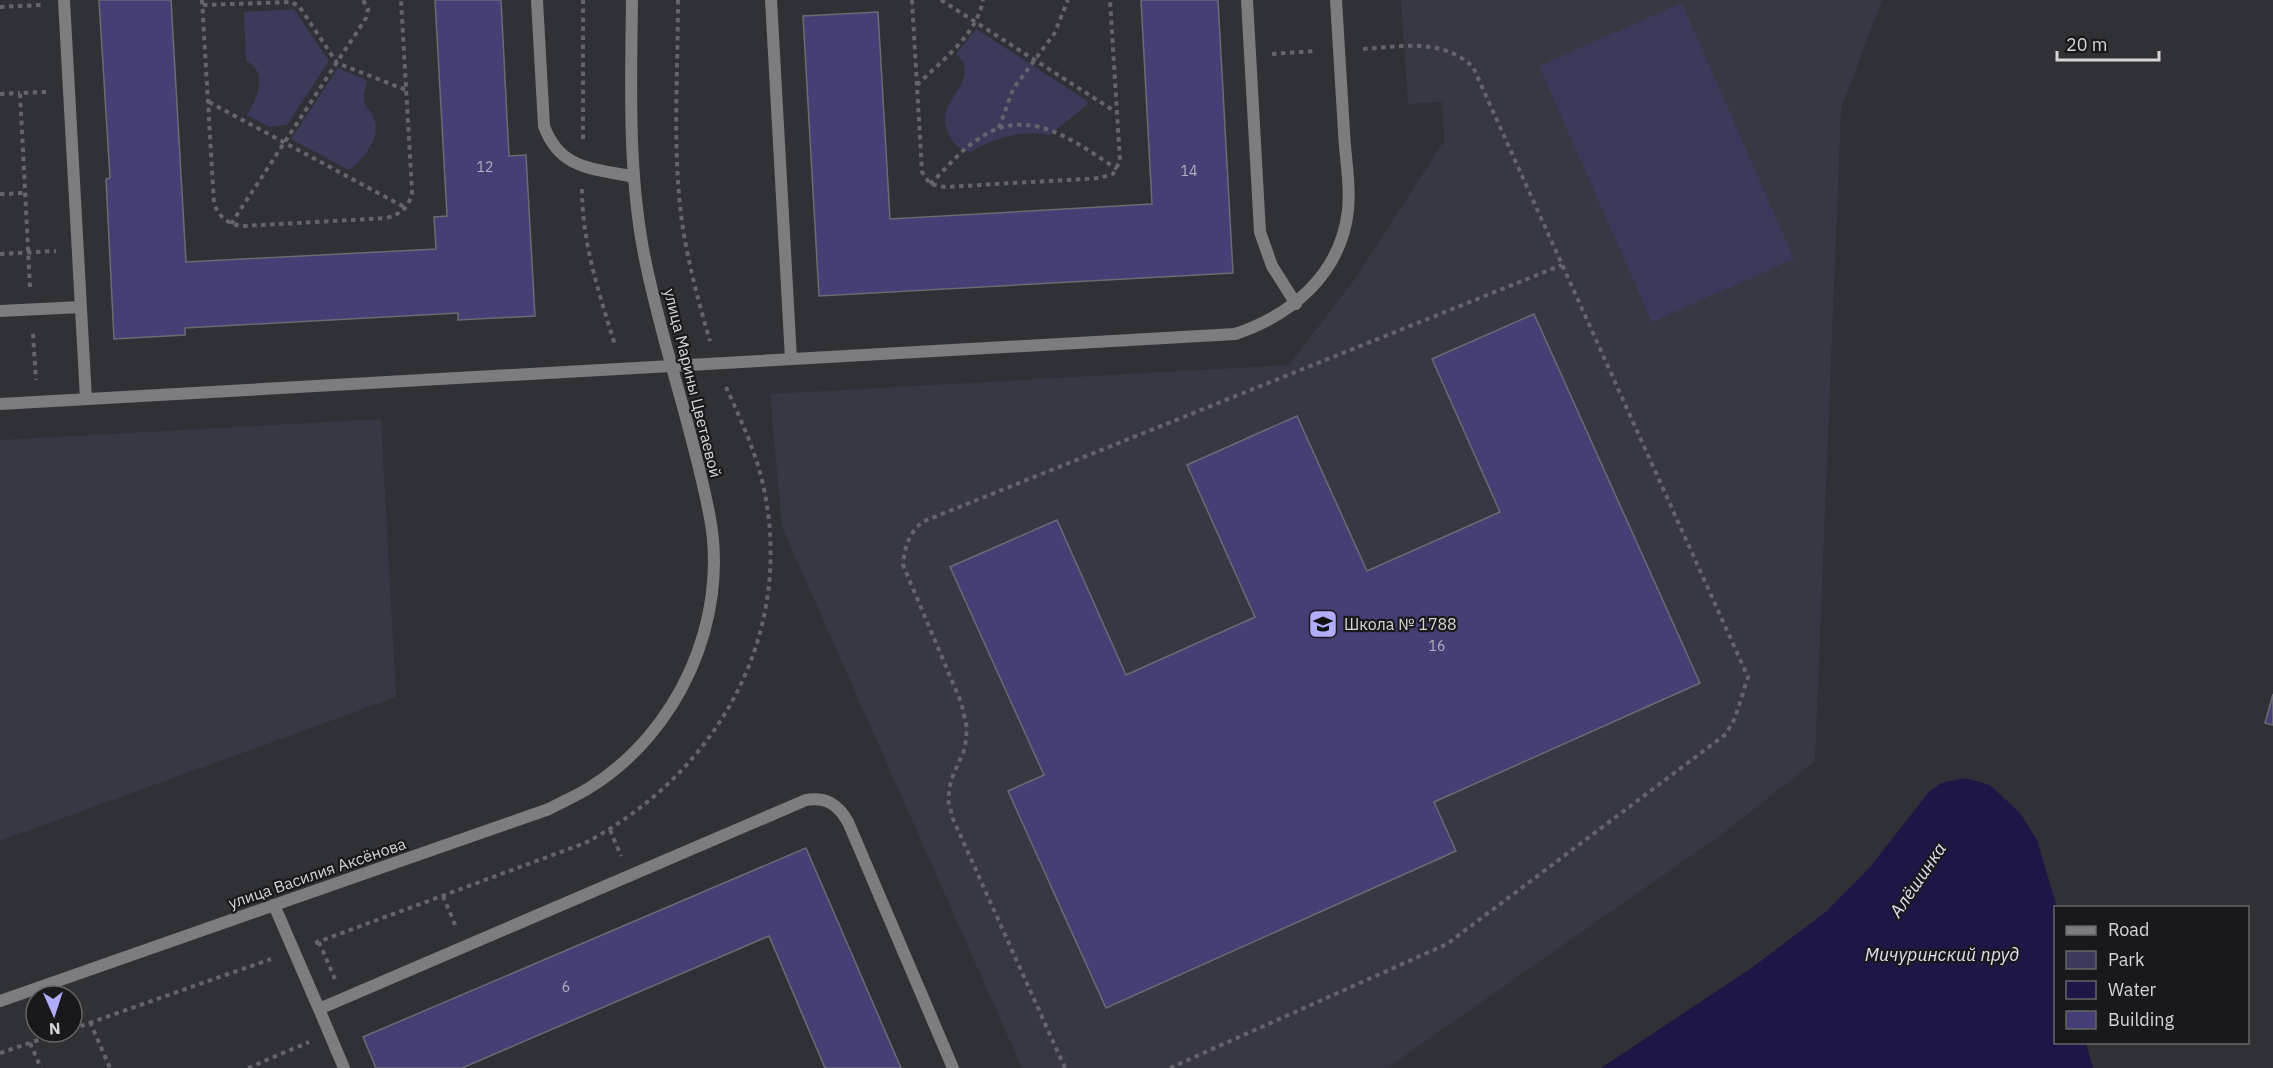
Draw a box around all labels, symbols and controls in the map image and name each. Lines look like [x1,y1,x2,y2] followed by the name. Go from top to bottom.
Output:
[2057,24,2159,62] scale bar
[2066,33,2108,56] text: 20 m
[477,158,493,176] house number: 12
[1181,162,1197,180] house number: 14
[660,286,726,480] street label: улица Марины Цветаевой
[1307,608,1339,640] school or university icon: Школа № 1788
[1344,614,1457,634] place label: Школа № 1788
[1429,637,1445,655] house number: 16
[226,833,409,913] street label: улица Василия Аксёнова
[1884,838,1951,922] water label: Алёшинка
[2054,906,2249,1044] legend
[2108,918,2149,941] text: Road
[1865,943,2019,966] water label: Мичуринский пруд
[2108,948,2145,971] text: Park
[562,978,570,996] house number: 6
[2108,978,2157,1001] text: Water
[24,984,84,1044] north arrow
[2108,1008,2175,1031] text: Building
[48,1019,61,1039] text: N

